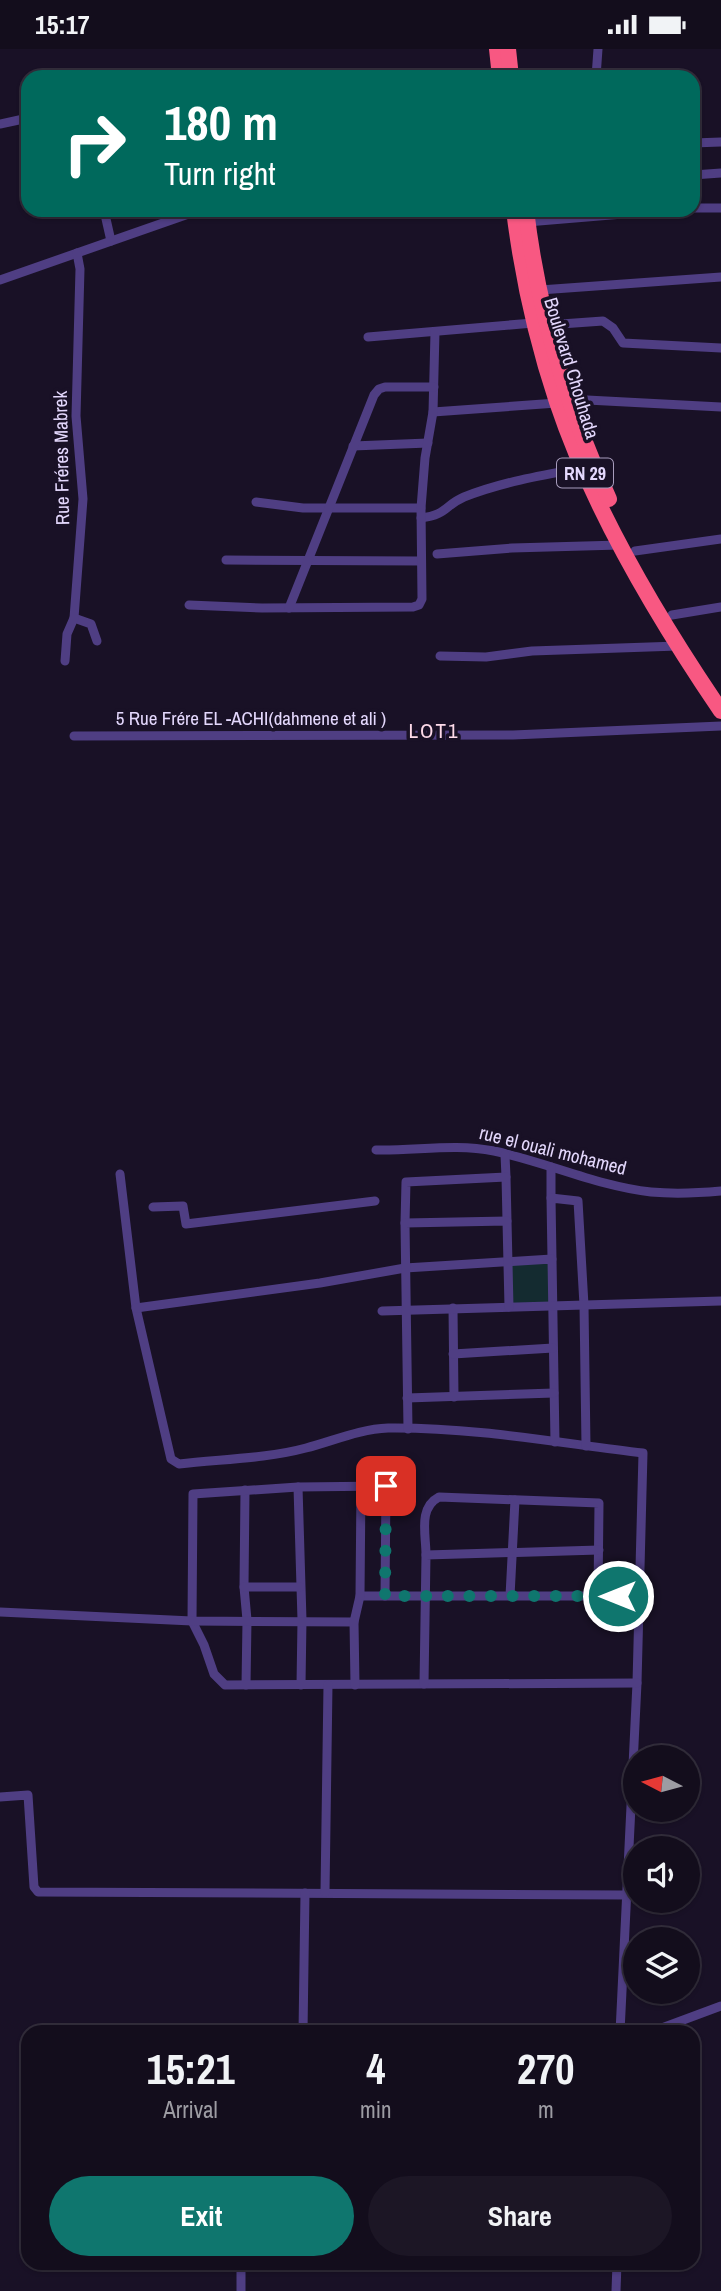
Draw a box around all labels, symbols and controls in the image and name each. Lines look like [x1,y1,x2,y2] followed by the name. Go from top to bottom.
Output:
[35,7,90,42] text: 15:17
[164,89,278,155] text: 180 m
[49,98,140,189] icon: right
[164,152,276,195] text: Turn right
[538,294,606,442] street label: Boulevard Chouhada
[47,390,75,525] street label: Rue Fréres Mabrek
[557,459,613,487] road number: RN 29
[116,705,386,731] street label: 5 Rue Frére EL -ACHI(dahmene et ali )
[408,716,460,745] district label: LOT1
[477,1119,629,1181] street label: rue el ouali mohamed
[356,1456,416,1516] pin
[367,1467,405,1505] icon: arrive
[581,1559,655,1633] position arrow
[623,1745,700,1822] north arrow
[623,1745,700,2004] map controls
[623,1836,700,1913] button: sound
[623,1927,700,2004] button: layers
[147,2041,235,2097] text: 15:21
[366,2041,385,2097] text: 4
[517,2041,575,2097] text: 270
[163,2094,218,2125] text: Arrival
[360,2094,392,2125] text: min
[538,2094,554,2125] text: m
[49,2176,354,2256] button: Exit
[368,2176,672,2256] button: Share

